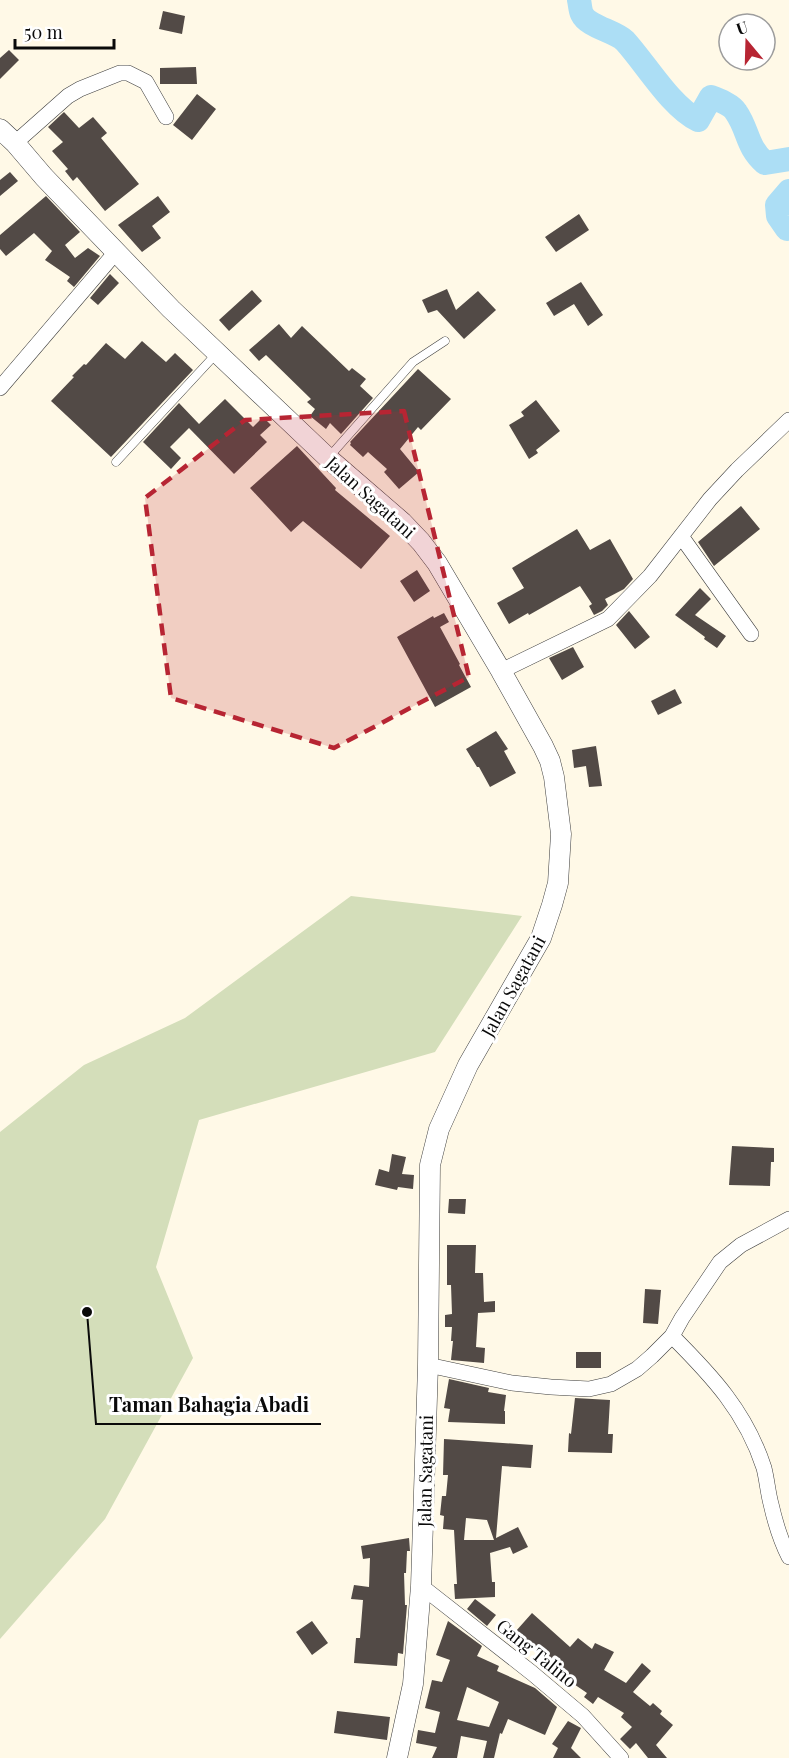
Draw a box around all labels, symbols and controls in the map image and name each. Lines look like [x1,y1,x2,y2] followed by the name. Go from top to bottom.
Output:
[15,12,114,50] scale bar
[717,12,777,72] north arrow
[733,16,751,39] text: U
[24,20,63,44] text: 50 m
[321,450,421,543] street label: Jalan Sagatani
[475,931,551,1042] street label: Jalan Sagatani
[96,1386,321,1424] callout: Taman Bahagia Abadi
[109,1390,309,1417] text: Taman Bahagia Abadi
[412,1415,438,1528] street label: Jalan Sagatani
[492,1613,582,1693] street label: Gang Talino

